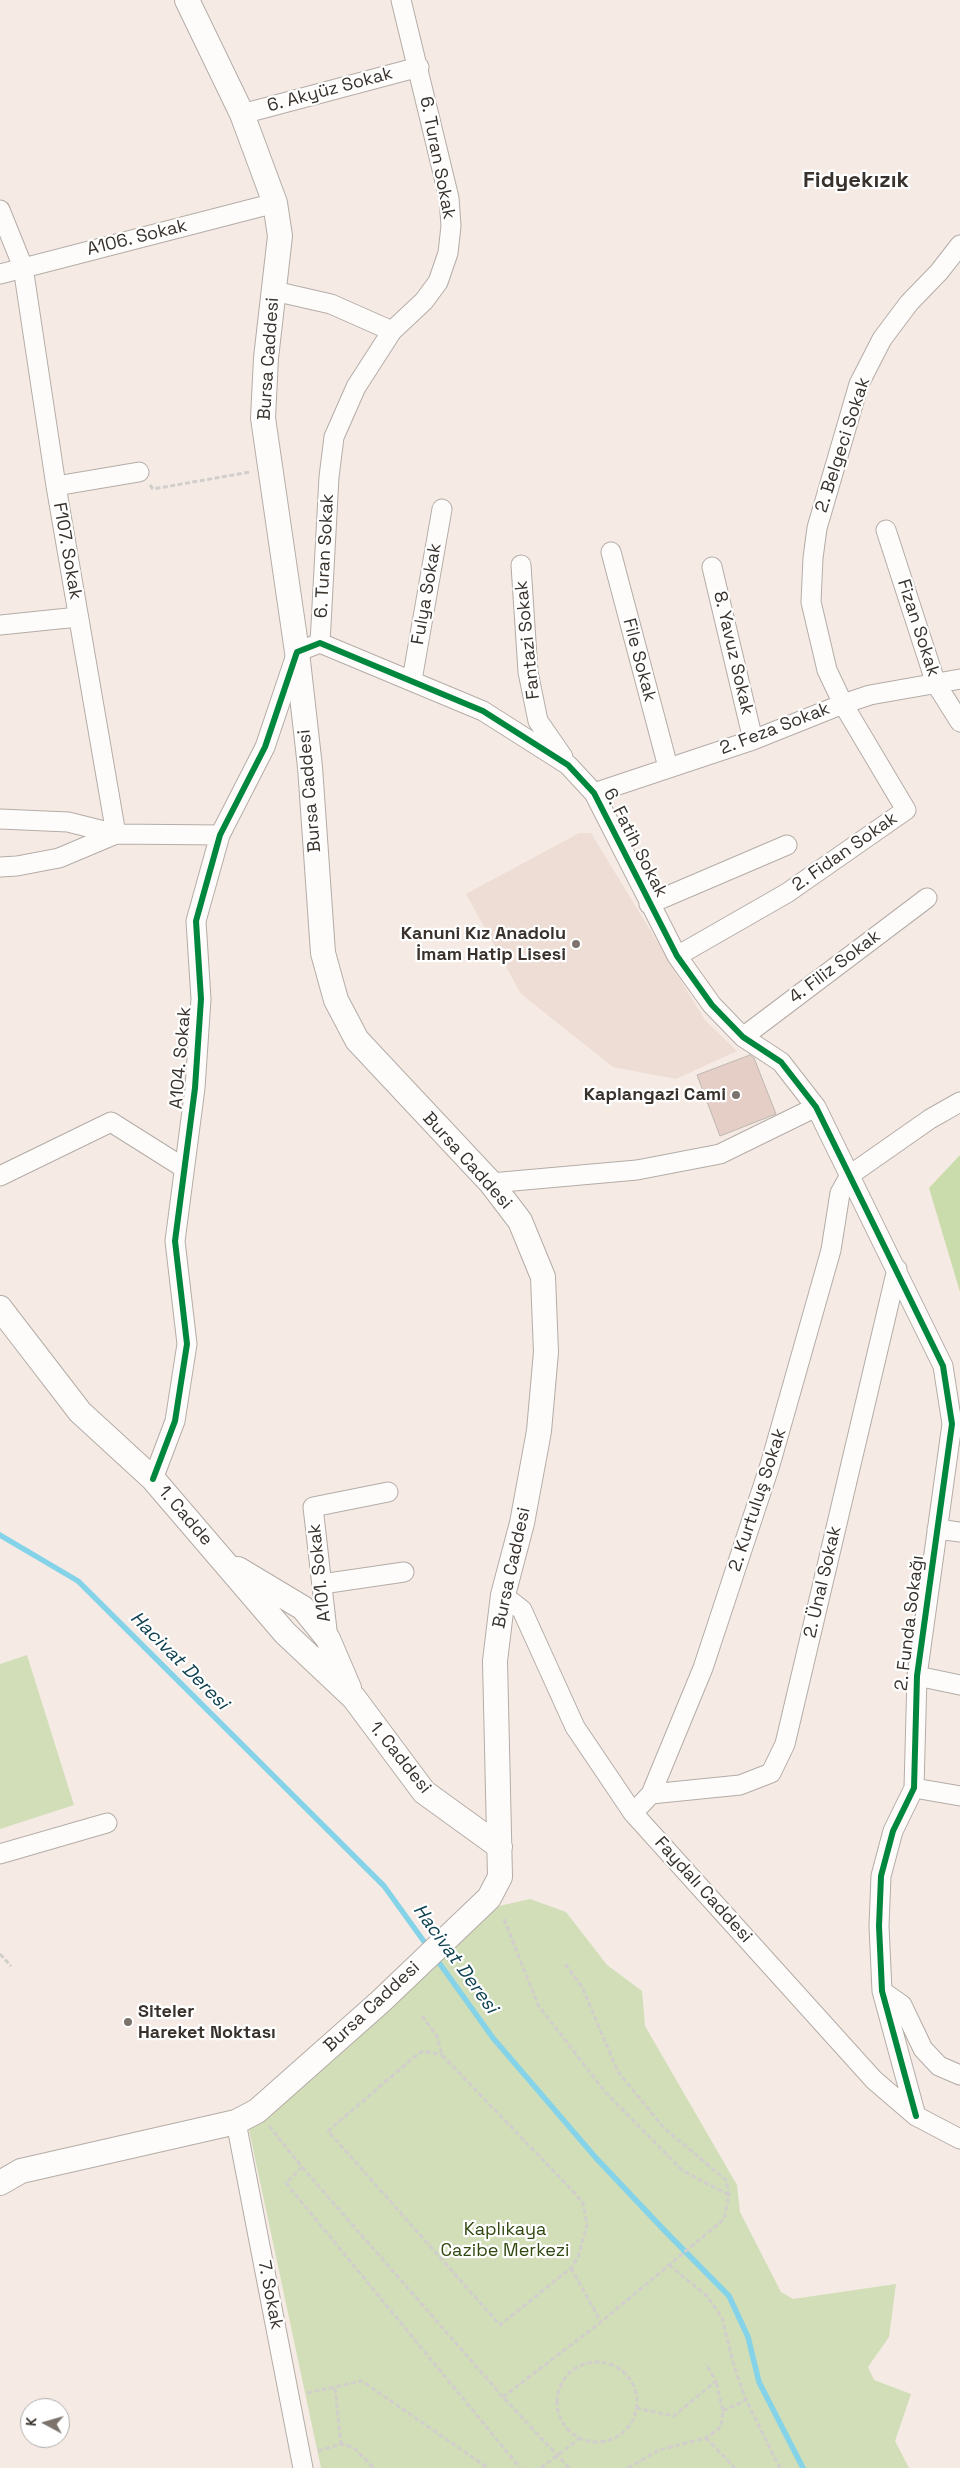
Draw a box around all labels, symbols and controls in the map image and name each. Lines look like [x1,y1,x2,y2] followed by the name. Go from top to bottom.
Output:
[265,63,395,117] street label: 6. Akyüz Sokak
[415,95,459,221] street label: 6. Turan Sokak
[803,168,909,194] district label: Fidyekızık
[85,215,189,261] street label: A106. Sokak
[254,297,284,421] street label: Bursa Caddesi
[811,375,875,515] street label: 2. Belgeci Sokak
[311,493,339,619] street label: 6. Turan Sokak
[48,501,86,601] street label: F107. Sokak
[407,542,447,646] street label: Fulya Sokak
[892,577,944,679] street label: Fizan Sokak
[511,580,545,700] street label: Fantazi Sokak
[708,589,758,717] street label: 8. Yavuz Sokak
[618,616,660,704] street label: File Sokak
[717,698,833,760] street label: 2. Feza Sokak
[294,729,326,853] street label: Bursa Caddesi
[598,785,672,901] street label: 6. Fatih Sokak
[788,808,902,896] street label: 2. Fidan Sokak
[401,923,566,966] place label: Kanuni Kız Anadolu İmam Hatip Lisesi
[785,926,885,1008] street label: 4. Filiz Sokak
[570,938,582,950] marker: Kanuni Kız Anadolu İmam Hatip Lisesi
[166,1006,196,1110] street label: A104. Sokak
[584,1084,726,1106] place label: Kaplangazi Cami
[730,1089,742,1101] marker: Kaplangazi Cami
[418,1108,516,1214] street label: Bursa Caddesi
[725,1426,791,1574] street label: 2. Kurtuluş Sokak
[153,1482,217,1550] street label: 1. Cadde
[489,1505,535,1631] street label: Bursa Caddesi
[304,1523,336,1623] street label: A101. Sokak
[800,1524,846,1640] street label: 2. Ünal Sokak
[891,1554,929,1692] street label: 2. Funda Sokağı
[125,1607,233,1715] water label: Hacivat Deresi
[365,1718,435,1798] street label: 1. Caddesi
[650,1832,756,1948] street label: Faydalı Caddesi
[408,1900,502,2018] water label: Hacivat Deresi
[320,1957,424,2057] street label: Bursa Caddesi
[138,2001,276,2044] place label: Siteler Hareket Noktası
[122,2016,134,2028] marker: Siteler Hareket Noktası
[441,2219,569,2262] park label: Kaplıkaya Cazibe Merkezi
[253,2259,287,2331] street label: 7. Sokak
[20,2398,70,2448] north arrow
[22,2416,40,2427] text: K

